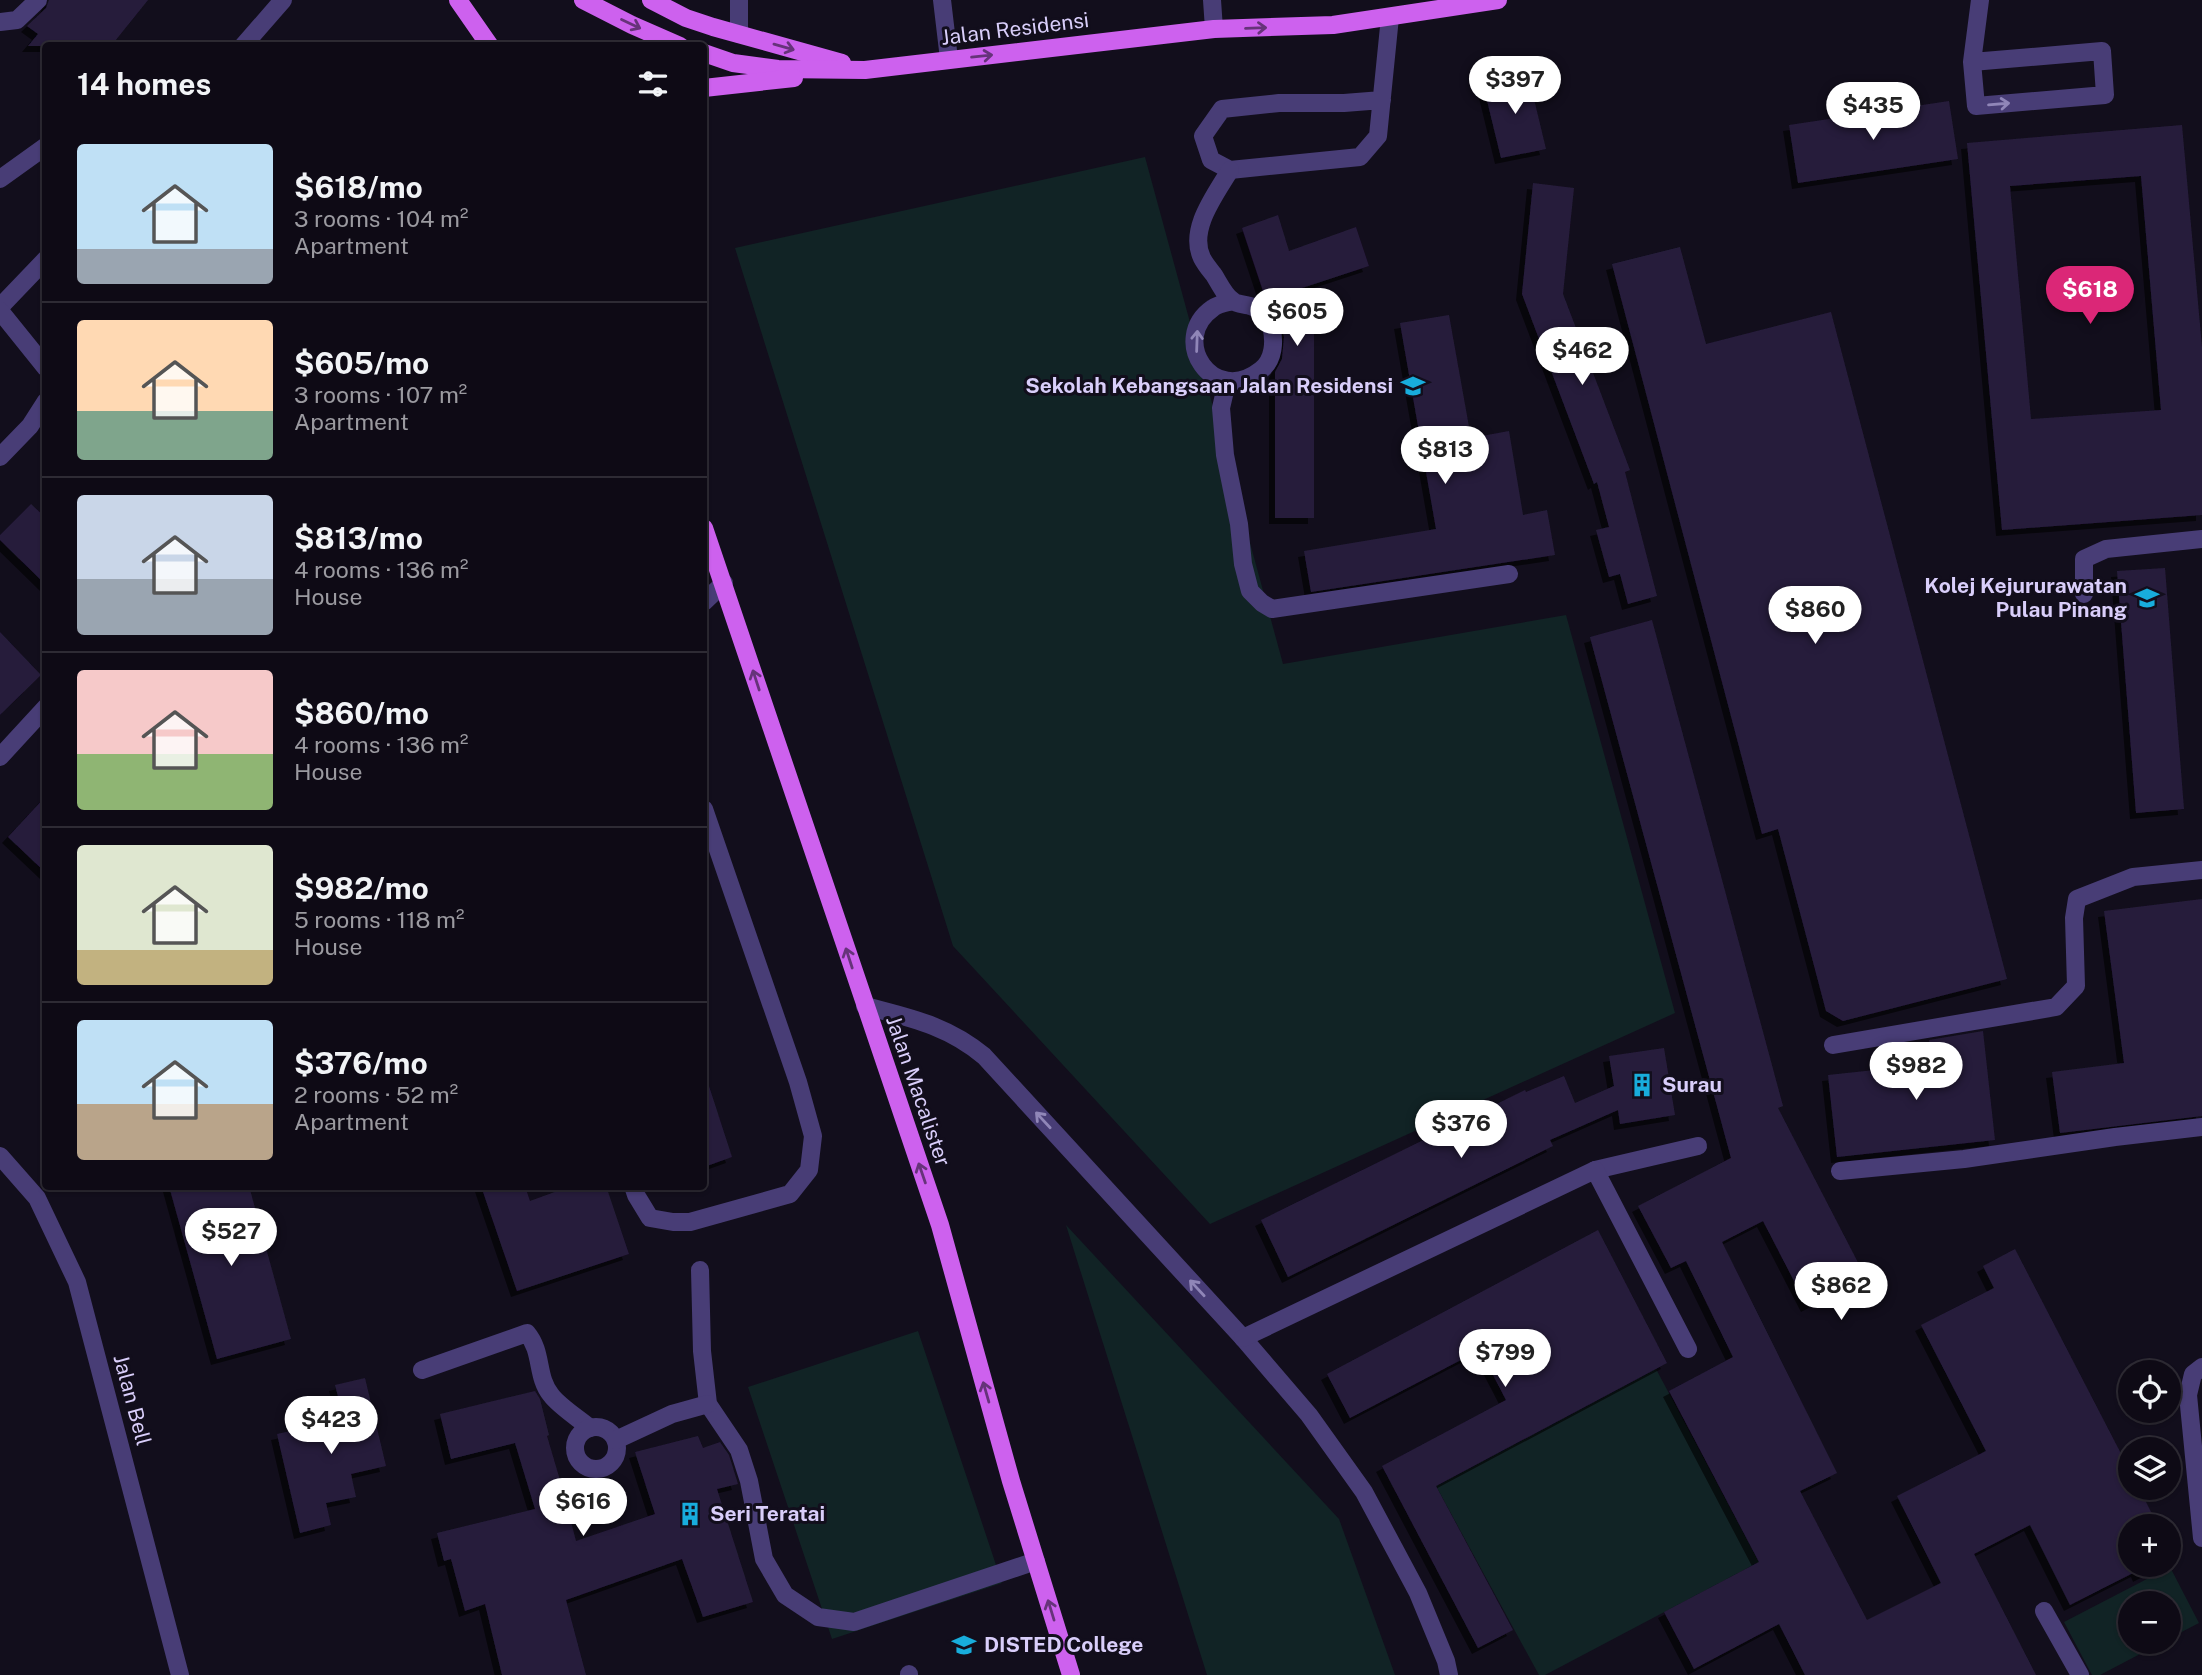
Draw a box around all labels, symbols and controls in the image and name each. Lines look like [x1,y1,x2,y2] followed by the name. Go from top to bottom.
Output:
[940,7,1090,50] street label: Jalan Residensi
[620,18,641,31] one-way arrow
[1245,21,1268,34] one-way arrow
[773,41,795,54] one-way arrow
[970,49,992,62] one-way arrow
[1474,57,1556,116] pin: $397
[634,65,672,103] icon: filters
[1485,65,1545,92] text: $397
[77,66,211,102] text: 14 homes
[1832,82,1914,142] pin: $435
[1842,91,1904,118] text: $435
[1988,97,2010,110] one-way arrow
[294,169,423,205] text: $618/mo
[133,172,217,256] icon: home
[294,205,468,232] text: 3 rooms · 104 m²
[294,232,409,259] text: Apartment
[2049,266,2131,326] pin: $618
[2062,275,2118,302] text: $618
[1256,288,1338,348] pin: $605
[1266,297,1328,324] text: $605
[1541,328,1623,387] pin: $462
[1190,330,1203,353] one-way arrow
[1552,336,1612,363] text: $462
[294,345,429,381] text: $605/mo
[133,348,217,432] icon: home
[1399,372,1427,400] school or university icon: Sekolah Kebangsaan Jalan Residensi
[1025,373,1393,398] place label: Sekolah Kebangsaan Jalan Residensi
[294,381,467,408] text: 3 rooms · 107 m²
[294,408,409,435] text: Apartment
[1404,426,1486,486] pin: $813
[1417,435,1473,462] text: $813
[294,520,423,556] text: $813/mo
[133,523,217,607] icon: home
[294,556,468,583] text: 4 rooms · 136 m²
[1924,573,2127,622] place label: Kolej Kejururawatan Pulau Pinang
[294,583,362,610] text: House
[2133,584,2161,612] school or university icon: Kolej Kejururawatan Pulau Pinang
[1774,586,1856,646] pin: $860
[1785,595,1845,622] text: $860
[749,670,761,692] one-way arrow
[294,695,429,731] text: $860/mo
[133,698,217,782] icon: home
[294,731,468,758] text: 4 rooms · 136 m²
[294,758,362,785] text: House
[294,870,429,906] text: $982/mo
[133,873,217,957] icon: home
[294,906,464,933] text: 5 rooms · 118 m²
[294,933,362,960] text: House
[842,947,855,969] one-way arrow
[881,1012,956,1169] street label: Jalan Macalister
[1875,1042,1957,1102] pin: $982
[294,1045,428,1081] text: $376/mo
[133,1048,217,1132] icon: home
[1886,1051,1946,1078] text: $982
[1628,1071,1656,1099] building icon: Surau
[1662,1072,1722,1097] place label: Surau
[294,1081,458,1108] text: 2 rooms · 52 m²
[1420,1100,1502,1160] pin: $376
[294,1108,409,1135] text: Apartment
[1431,1109,1491,1136] text: $376
[1035,1111,1051,1129] one-way arrow
[915,1163,927,1185] one-way arrow
[190,1208,272,1268] pin: $527
[201,1217,261,1244] text: $527
[1800,1262,1882,1322] pin: $862
[1811,1271,1871,1298] text: $862
[1189,1279,1205,1297] one-way arrow
[1464,1330,1546,1389] pin: $799
[1475,1338,1535,1365] text: $799
[108,1352,157,1448] street label: Jalan Bell
[2118,1360,2181,1654] map controls
[2118,1360,2181,1423] button: locate
[979,1381,992,1403] one-way arrow
[290,1396,372,1456] pin: $423
[301,1405,361,1432] text: $423
[2118,1437,2181,1500] button: layers
[542,1478,624,1538] pin: $616
[555,1487,611,1514] text: $616
[676,1500,704,1528] building icon: Seri Teratai
[710,1501,825,1526] place label: Seri Teratai
[2118,1514,2181,1577] button: +
[2118,1591,2181,1654] button: −
[1043,1599,1056,1621] one-way arrow
[950,1631,978,1659] school or university icon: DISTED College
[984,1632,1143,1657] place label: DISTED College

